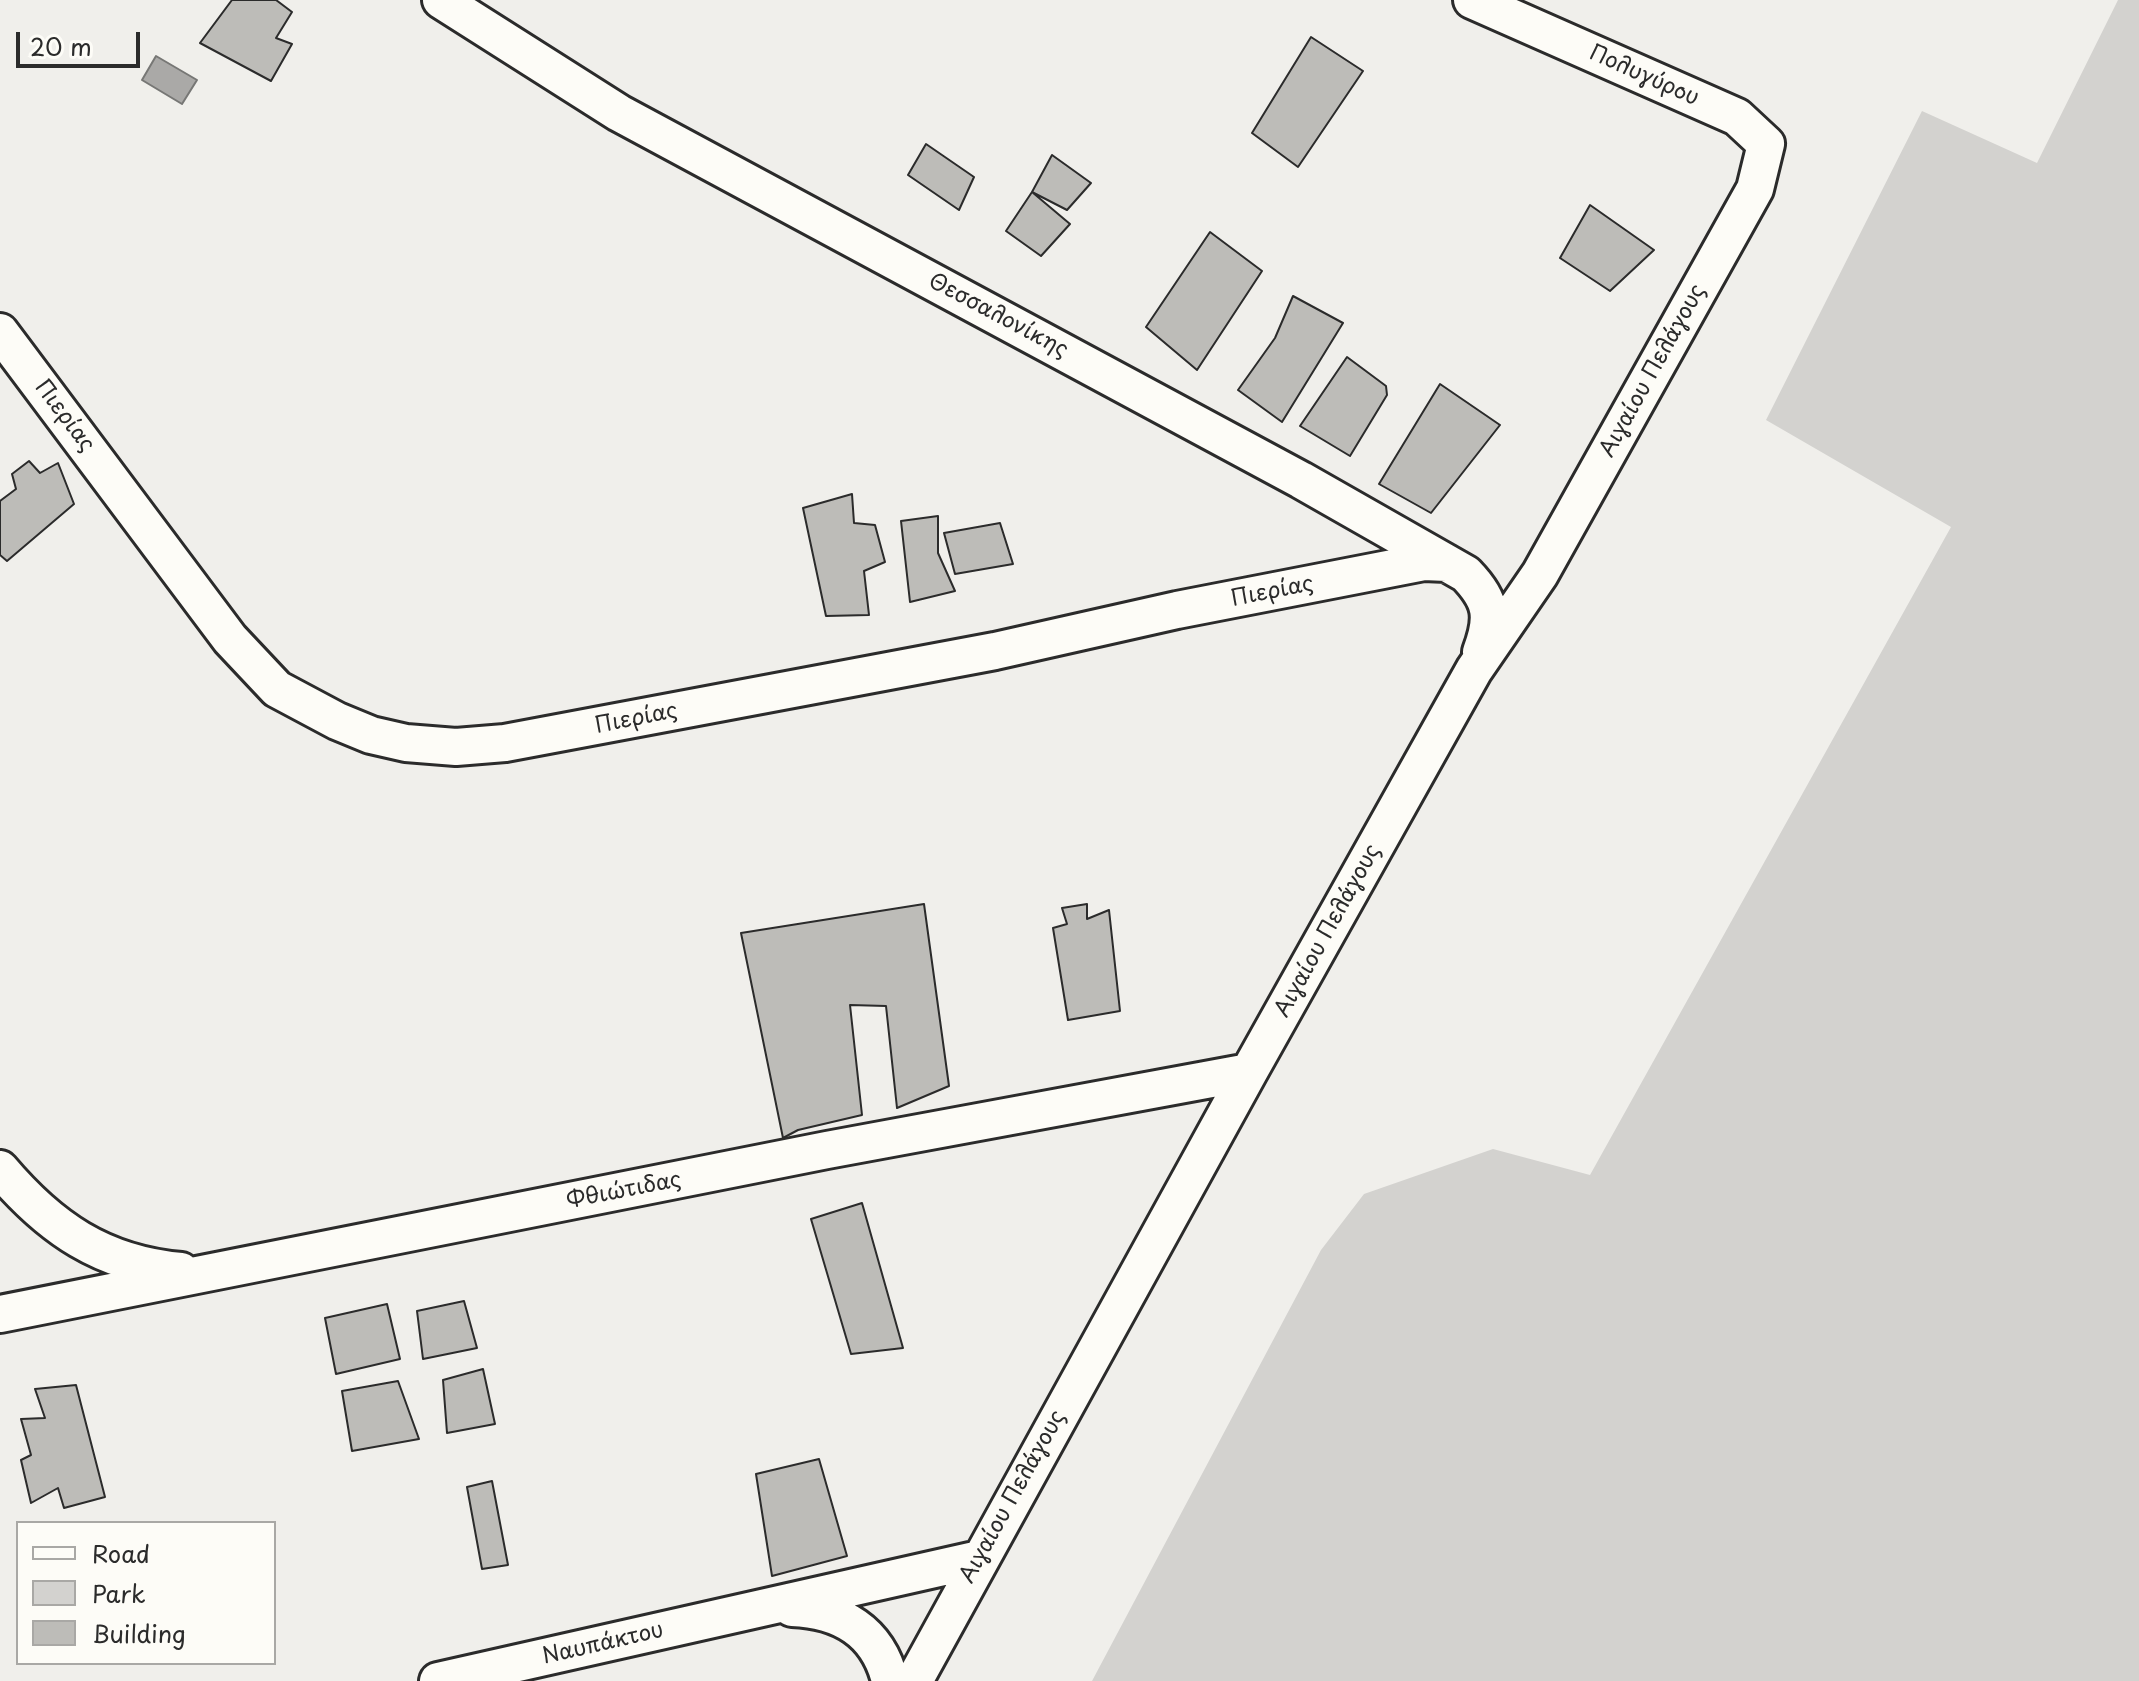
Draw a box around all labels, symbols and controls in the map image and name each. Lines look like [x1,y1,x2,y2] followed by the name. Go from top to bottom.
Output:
[20,16,144,66] scale bar
[30,28,92,64] text: 20 m
[1585,40,1703,112] street label: Πολυγύρου
[924,268,1072,364] street label: Θεσσαλονίκης
[1595,280,1711,462] street label: Αιγαίου Πελάγους
[28,375,100,457] street label: Πιερίας
[1228,571,1316,613] street label: Πιερίας
[592,698,680,740] street label: Πιερίας
[1270,840,1386,1022] street label: Αιγαίου Πελάγους
[564,1167,684,1215] street label: Φθιώτιδας
[955,1406,1071,1588] street label: Αιγαίου Πελάγους
[16,1521,276,1665] legend
[92,1535,150,1571] text: Road
[92,1575,146,1611] text: Park
[92,1615,186,1651] text: Building
[540,1617,666,1671] street label: Ναυπάκτου

